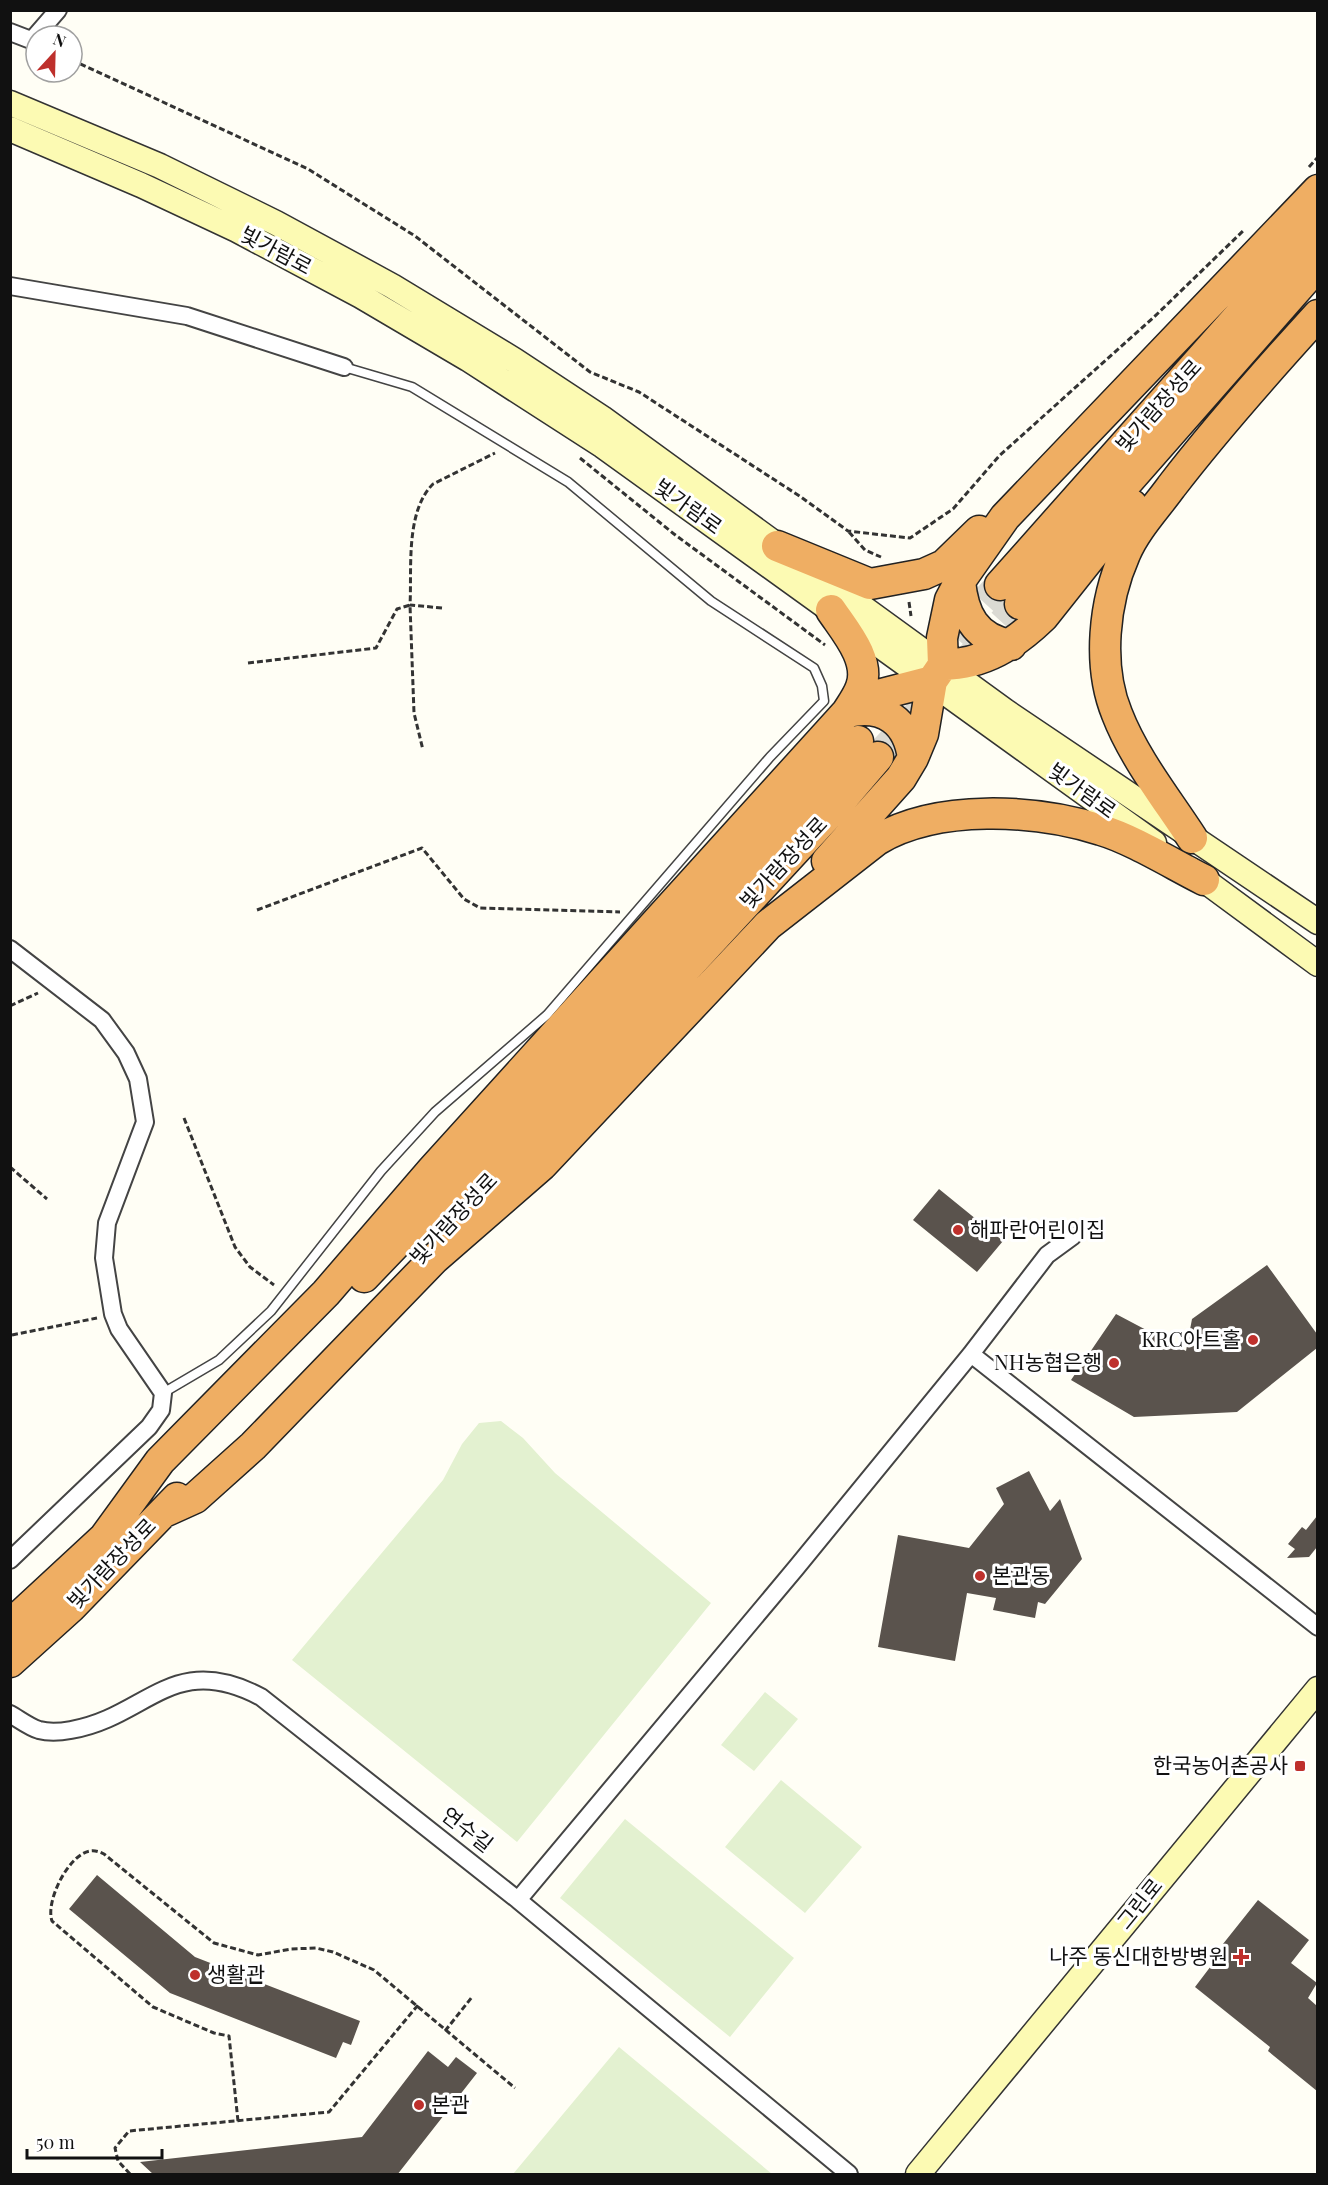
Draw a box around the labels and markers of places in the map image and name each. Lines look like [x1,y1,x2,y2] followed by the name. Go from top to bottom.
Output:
[970,1214,1105,1242] place label: 해파란어린이집
[951,1223,965,1237] marker: 해파란어린이집
[1141,1324,1241,1352] place label: KRC아트홀
[1246,1333,1260,1347] marker: KRC아트홀
[994,1347,1102,1375] place label: NH농협은행
[1107,1356,1121,1370] marker: NH농협은행
[992,1560,1050,1588] place label: 본관동
[973,1569,987,1583] marker: 본관동
[1153,1750,1288,1778] place label: 한국농어촌공사
[1293,1759,1307,1773] marker: 한국농어촌공사
[1049,1941,1228,1969] place label: 나주 동신대한방병원
[1232,1948,1250,1966] marker: 나주 동신대한방병원
[207,1959,265,1987] place label: 생활관
[188,1968,202,1982] marker: 생활관
[431,2089,470,2117] place label: 본관
[412,2098,426,2112] marker: 본관

